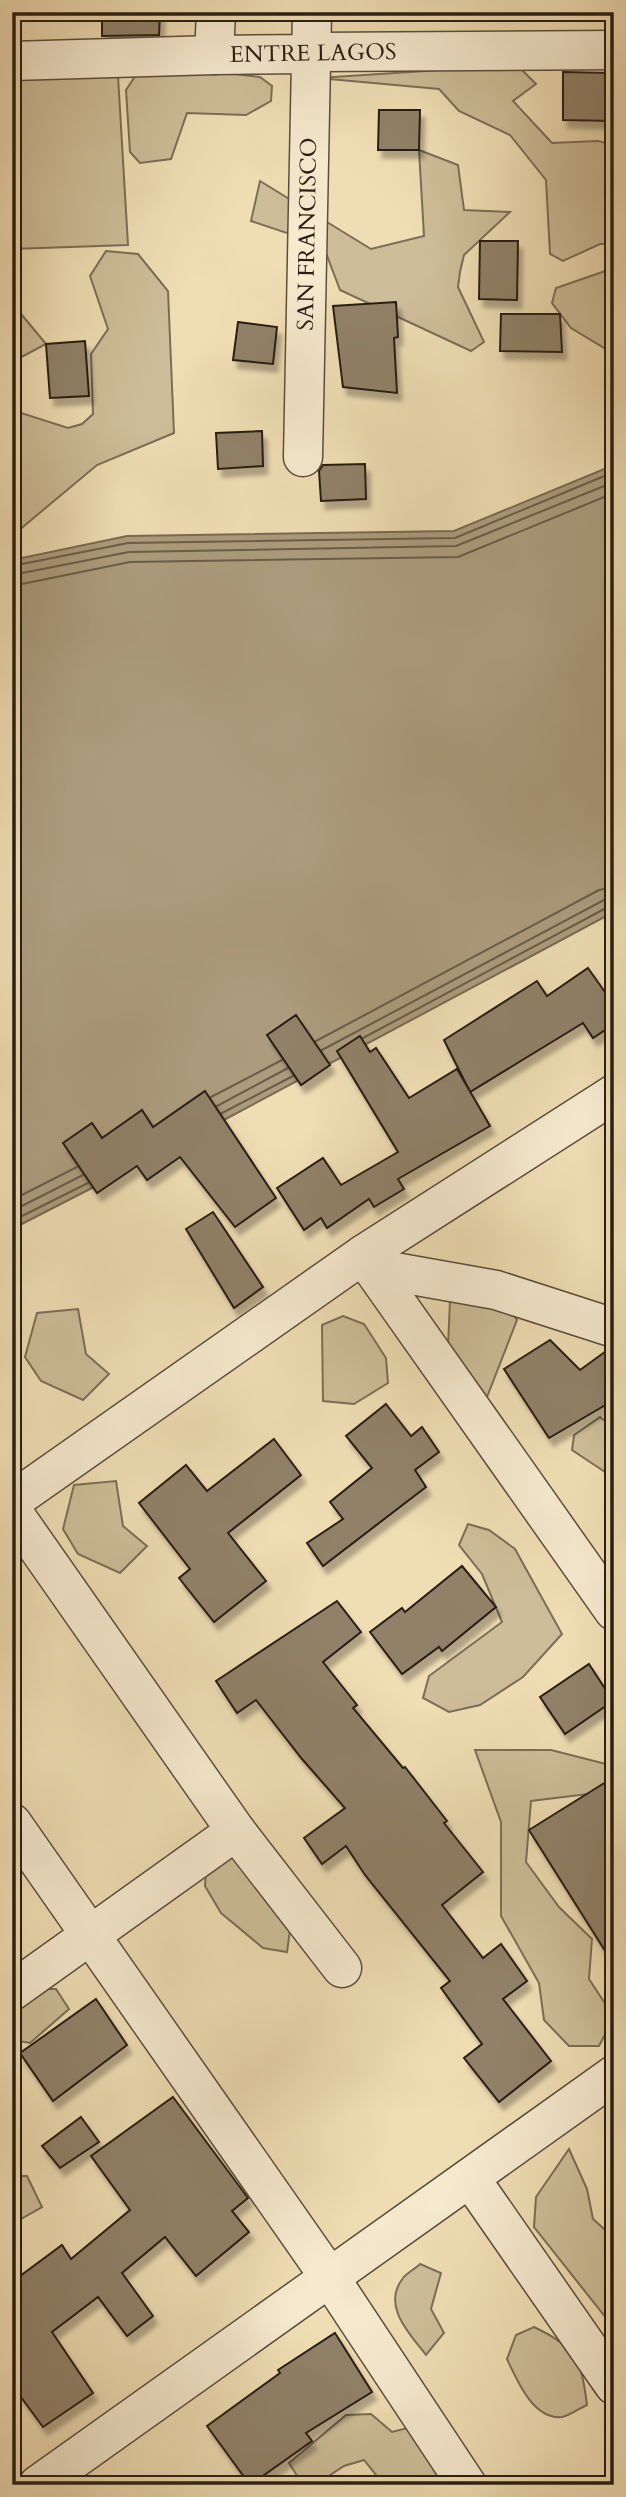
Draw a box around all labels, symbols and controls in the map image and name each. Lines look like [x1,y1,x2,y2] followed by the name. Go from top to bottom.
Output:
[229,36,397,70] street label: ENTRE LAGOS
[290,137,324,331] street label: SAN FRANCISCO

